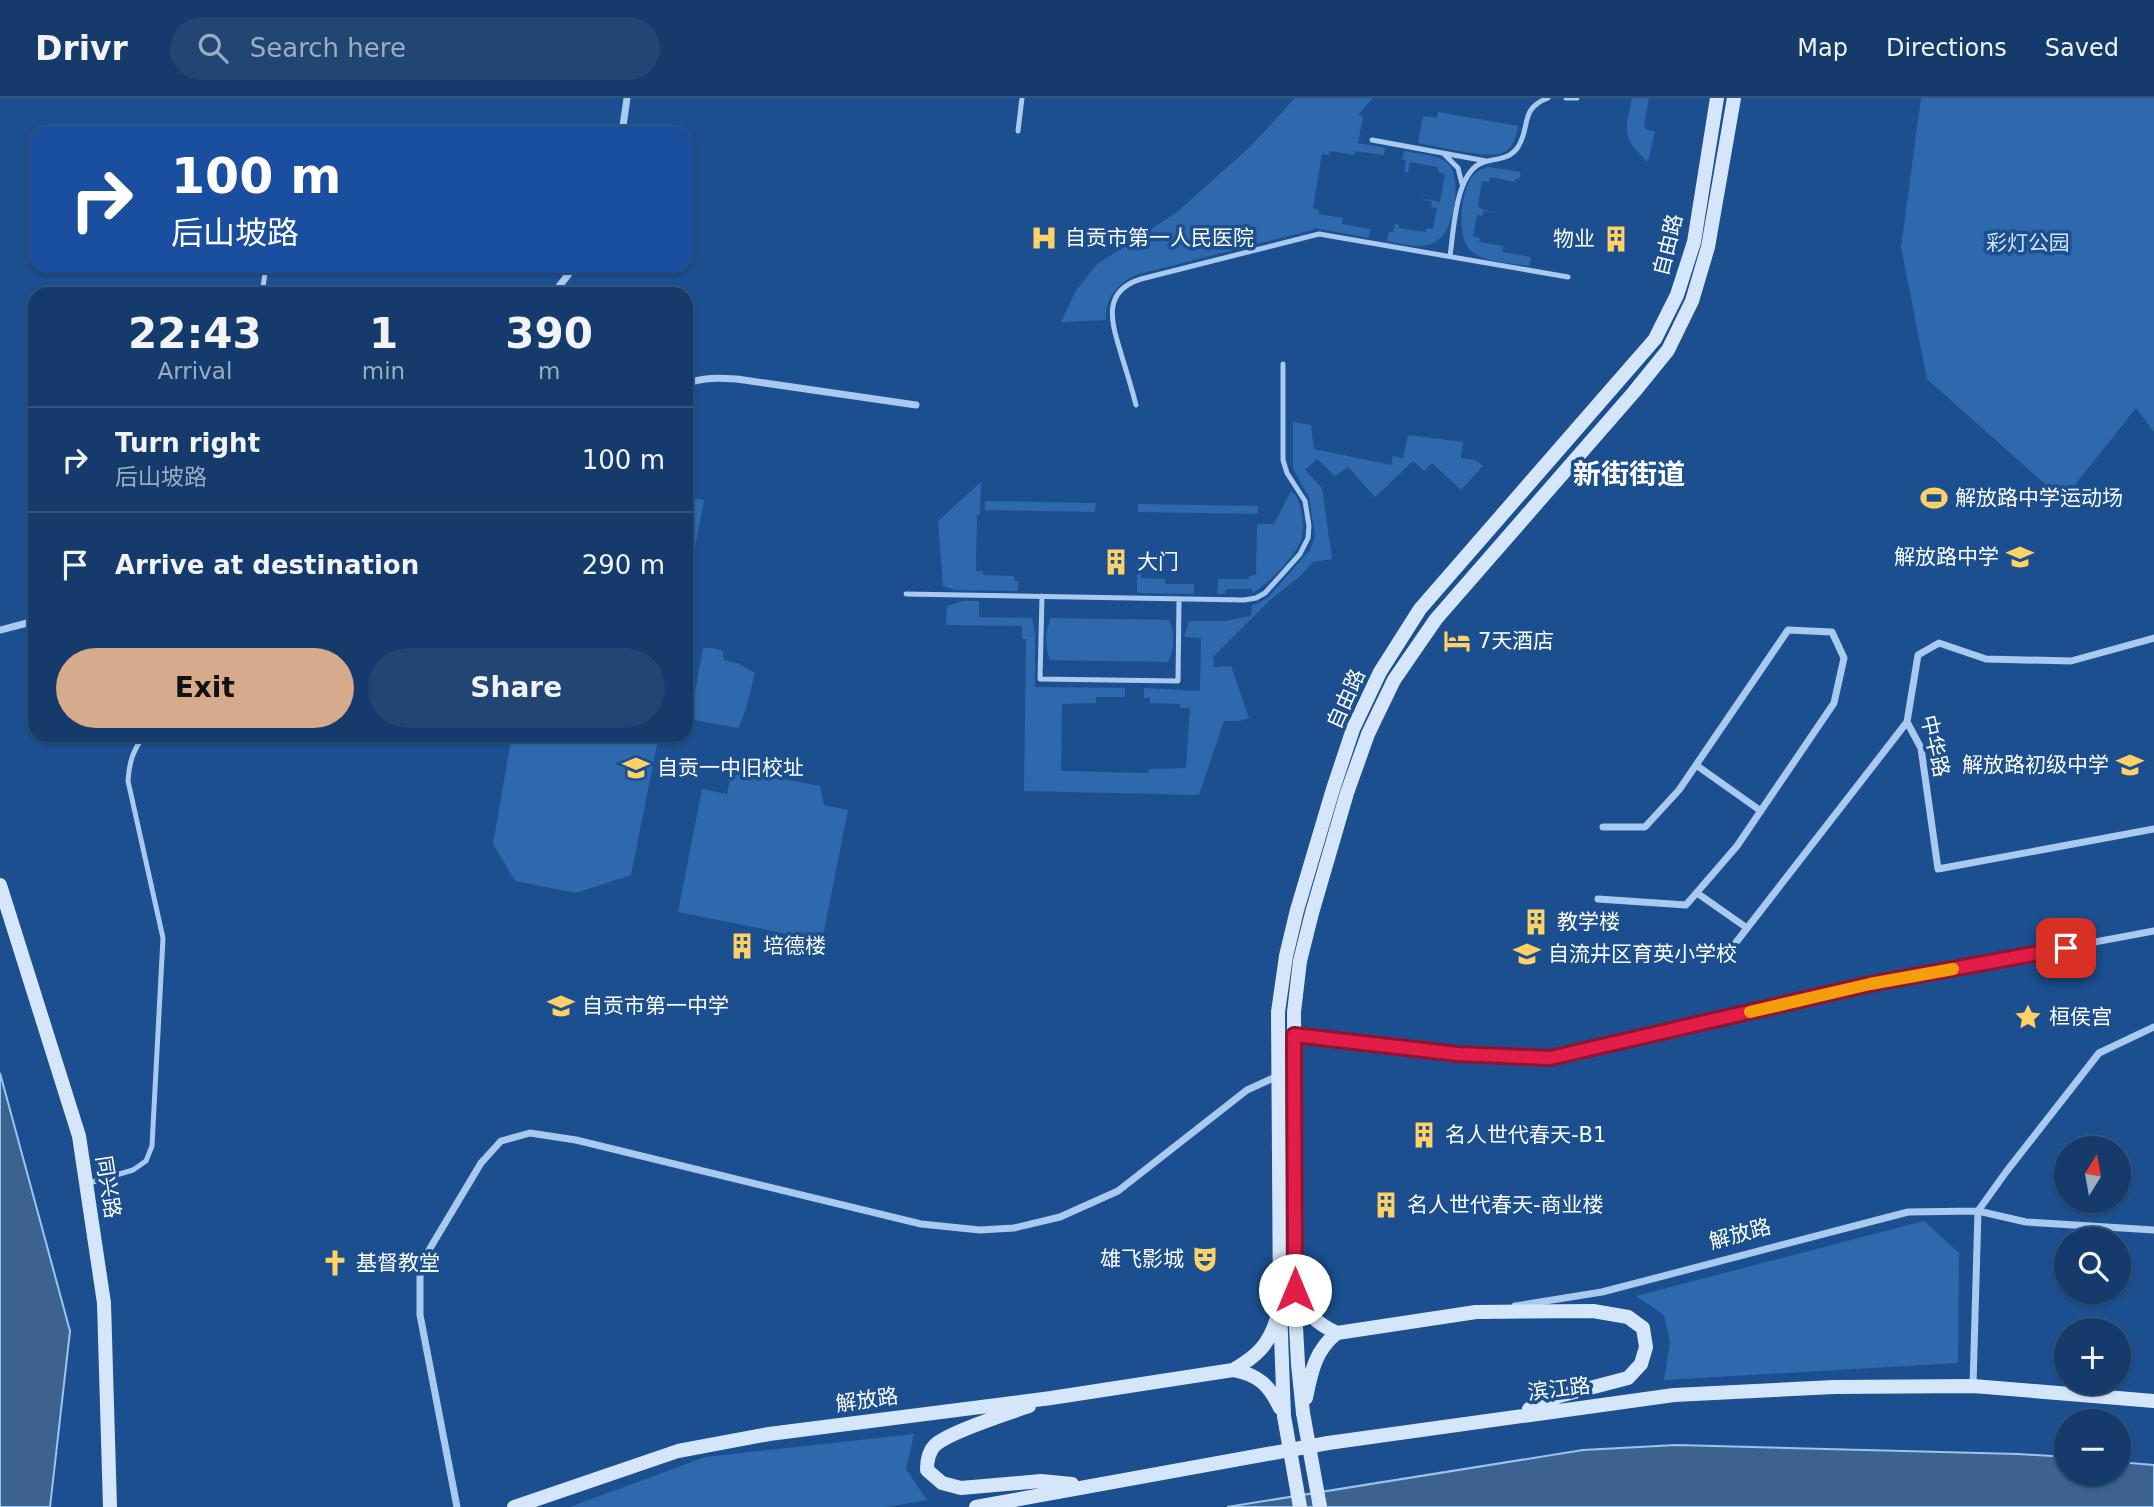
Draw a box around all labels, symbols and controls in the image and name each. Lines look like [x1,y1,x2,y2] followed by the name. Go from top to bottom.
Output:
[170,17,660,80] search box
[35,29,128,68] text: Drivr
[194,29,232,67] icon: search
[250,33,406,63] text: Search here
[1797,34,1848,62] text: Map
[1886,34,2007,62] text: Directions
[2045,34,2119,62] text: Saved
[171,148,341,205] text: 100 m
[56,154,147,245] icon: right
[1649,212,1687,278] street label: 自由路
[171,214,299,252] text: 后山坡路
[1029,223,1059,253] hospital icon: 自贡市第一人民医院
[1601,224,1631,254] building icon: 物业
[1065,226,1254,250] place label: 自贡市第一人民医院
[1553,227,1595,251] place label: 物业
[1986,231,2070,255] park label: 彩灯公园
[128,309,262,358] text: 22:43
[369,309,398,358] text: 1
[505,309,593,358] text: 390
[158,358,232,384] text: Arrival
[362,358,405,384] text: min
[538,358,560,384] text: m
[115,428,260,458] text: Turn right
[56,441,94,479] icon: right
[582,445,665,475] text: 100 m
[1573,458,1685,491] district label: 新街街道
[115,464,207,490] text: 后山坡路
[1919,483,1949,513] sports icon: 解放路中学运动场
[1955,486,2123,510] place label: 解放路中学运动场
[2005,542,2035,572] school or university icon: 解放路中学
[1894,545,1999,569] place label: 解放路中学
[56,546,94,584] icon: arrive
[1101,547,1131,577] building icon: 大门
[115,550,419,580] text: Arrive at destination
[582,550,665,580] text: 290 m
[1137,550,1179,574] place label: 大门
[1442,626,1472,656] hotel icon: 7天酒店
[1478,629,1554,653] place label: 7天酒店
[56,648,354,728] button: Exit
[368,648,665,728] button: Share
[1322,665,1370,733] street label: 自由路
[1916,713,1954,779] street label: 中华路
[2115,750,2145,780] school or university icon: 解放路初级中学
[621,753,651,783] school or university icon: 自贡一中旧校址
[1962,753,2109,777] place label: 解放路初级中学
[657,756,804,780] place label: 自贡一中旧校址
[1521,907,1551,937] building icon: 教学楼
[1557,910,1620,934] place label: 教学楼
[2036,918,2096,978] pin
[2047,929,2085,967] icon: arrive
[727,931,757,961] building icon: 培德楼
[763,934,826,958] place label: 培德楼
[1512,939,1542,969] school or university icon: 自流井区育英小学校
[1548,942,1737,966] place label: 自流井区育英小学校
[546,991,576,1021] school or university icon: 自贡市第一中学
[582,994,729,1018] place label: 自贡市第一中学
[2013,1002,2043,1032] place icon: 桓侯宫
[2049,1005,2112,1029] place label: 桓侯宫
[1409,1120,1439,1150] building icon: 名人世代春天-B1
[1445,1123,1606,1147] place label: 名人世代春天-B1
[2054,1136,2132,1213] north arrow
[2054,1136,2131,1486] map controls
[91,1154,125,1220] street label: 同兴路
[1371,1190,1401,1220] building icon: 名人世代春天-商业楼
[1407,1193,1604,1217] place label: 名人世代春天-商业楼
[1706,1214,1774,1254] street label: 解放路
[2054,1227,2131,1304] button: search
[1190,1244,1220,1274] theatre icon: 雄飞影城
[1100,1247,1184,1271] place label: 雄飞影城
[320,1248,350,1278] church icon: 基督教堂
[356,1251,440,1275] place label: 基督教堂
[1258,1253,1332,1327] position arrow
[2054,1318,2131,1395] button: +
[1526,1373,1592,1405] street label: 滨江路
[834,1384,900,1416] street label: 解放路
[2054,1409,2131,1486] button: −

